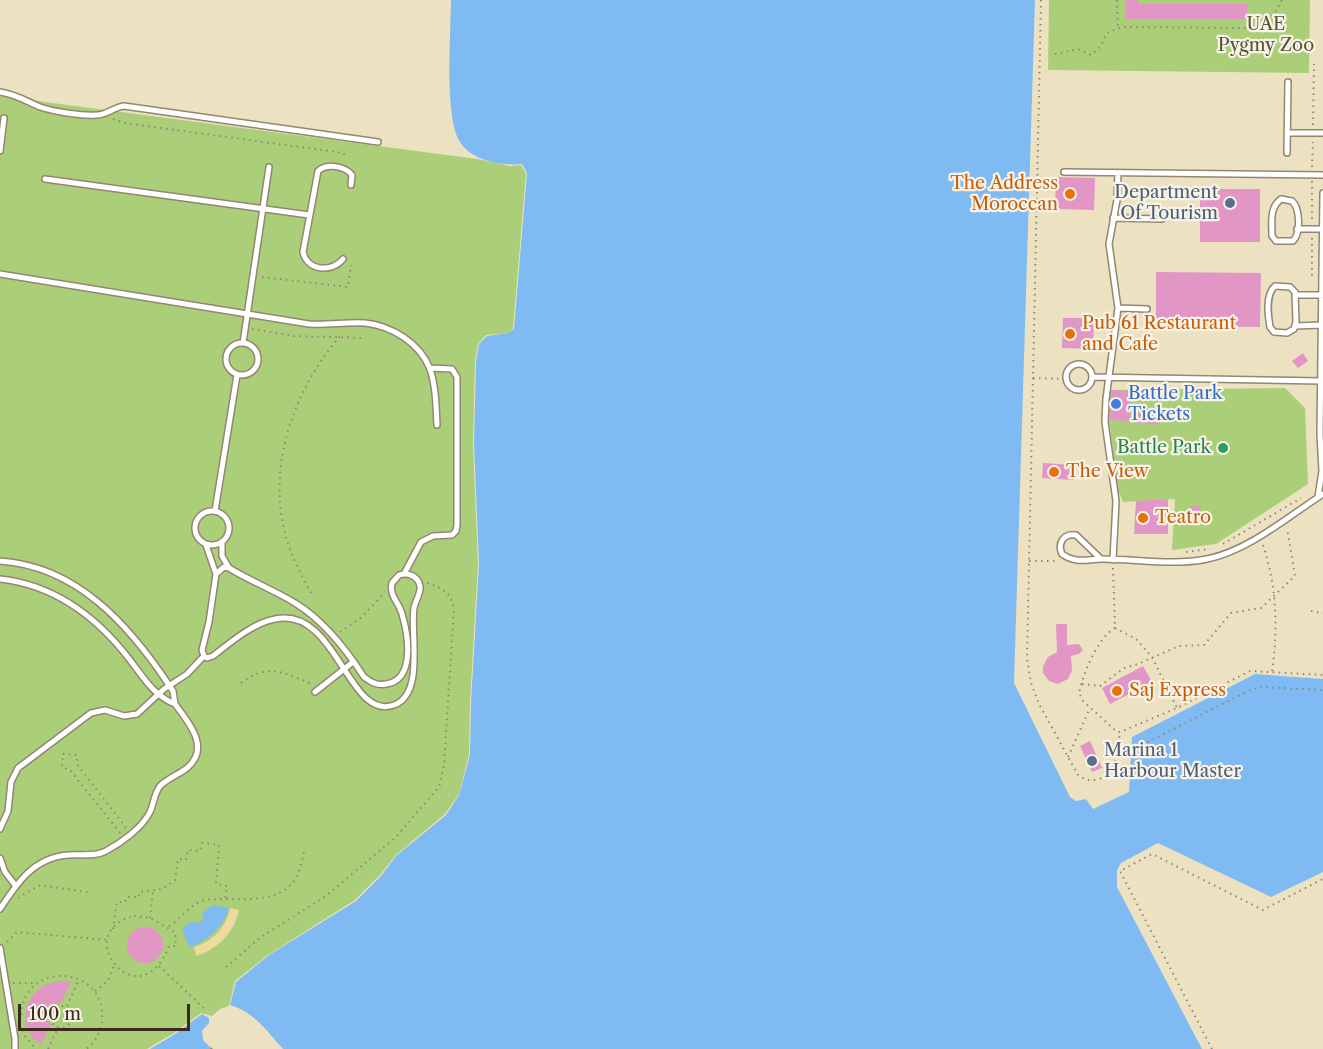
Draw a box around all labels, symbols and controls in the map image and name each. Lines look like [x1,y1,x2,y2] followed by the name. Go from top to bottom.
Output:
[1218,14,1314,57] park label: UAE Pygmy Zoo
[950,173,1058,216] place label: The Address Moroccan
[1114,182,1218,224] place label: Department Of Tourism
[1063,187,1077,201] marker: The Address Moroccan
[1223,196,1237,210] marker: Department Of Tourism
[1082,313,1236,356] place label: Pub 61 Restaurant and Cafe
[1063,327,1077,341] marker: Pub 61 Restaurant and Cafe
[1128,383,1222,426] place label: Battle Park Tickets
[1109,397,1123,411] marker: Battle Park Tickets
[1117,437,1211,459] place label: Battle Park
[1216,441,1230,455] marker: Battle Park
[1066,461,1149,483] place label: The View
[1047,465,1061,479] marker: The View
[1155,507,1211,529] place label: Teatro
[1136,511,1150,525] marker: Teatro
[1129,680,1226,702] place label: Saj Express
[1110,684,1124,698] marker: Saj Express
[1104,740,1241,783] place label: Marina 1 Harbour Master
[1085,754,1099,768] marker: Marina 1 Harbour Master
[21,992,194,1030] scale bar
[29,1003,81,1025] text: 100 m

